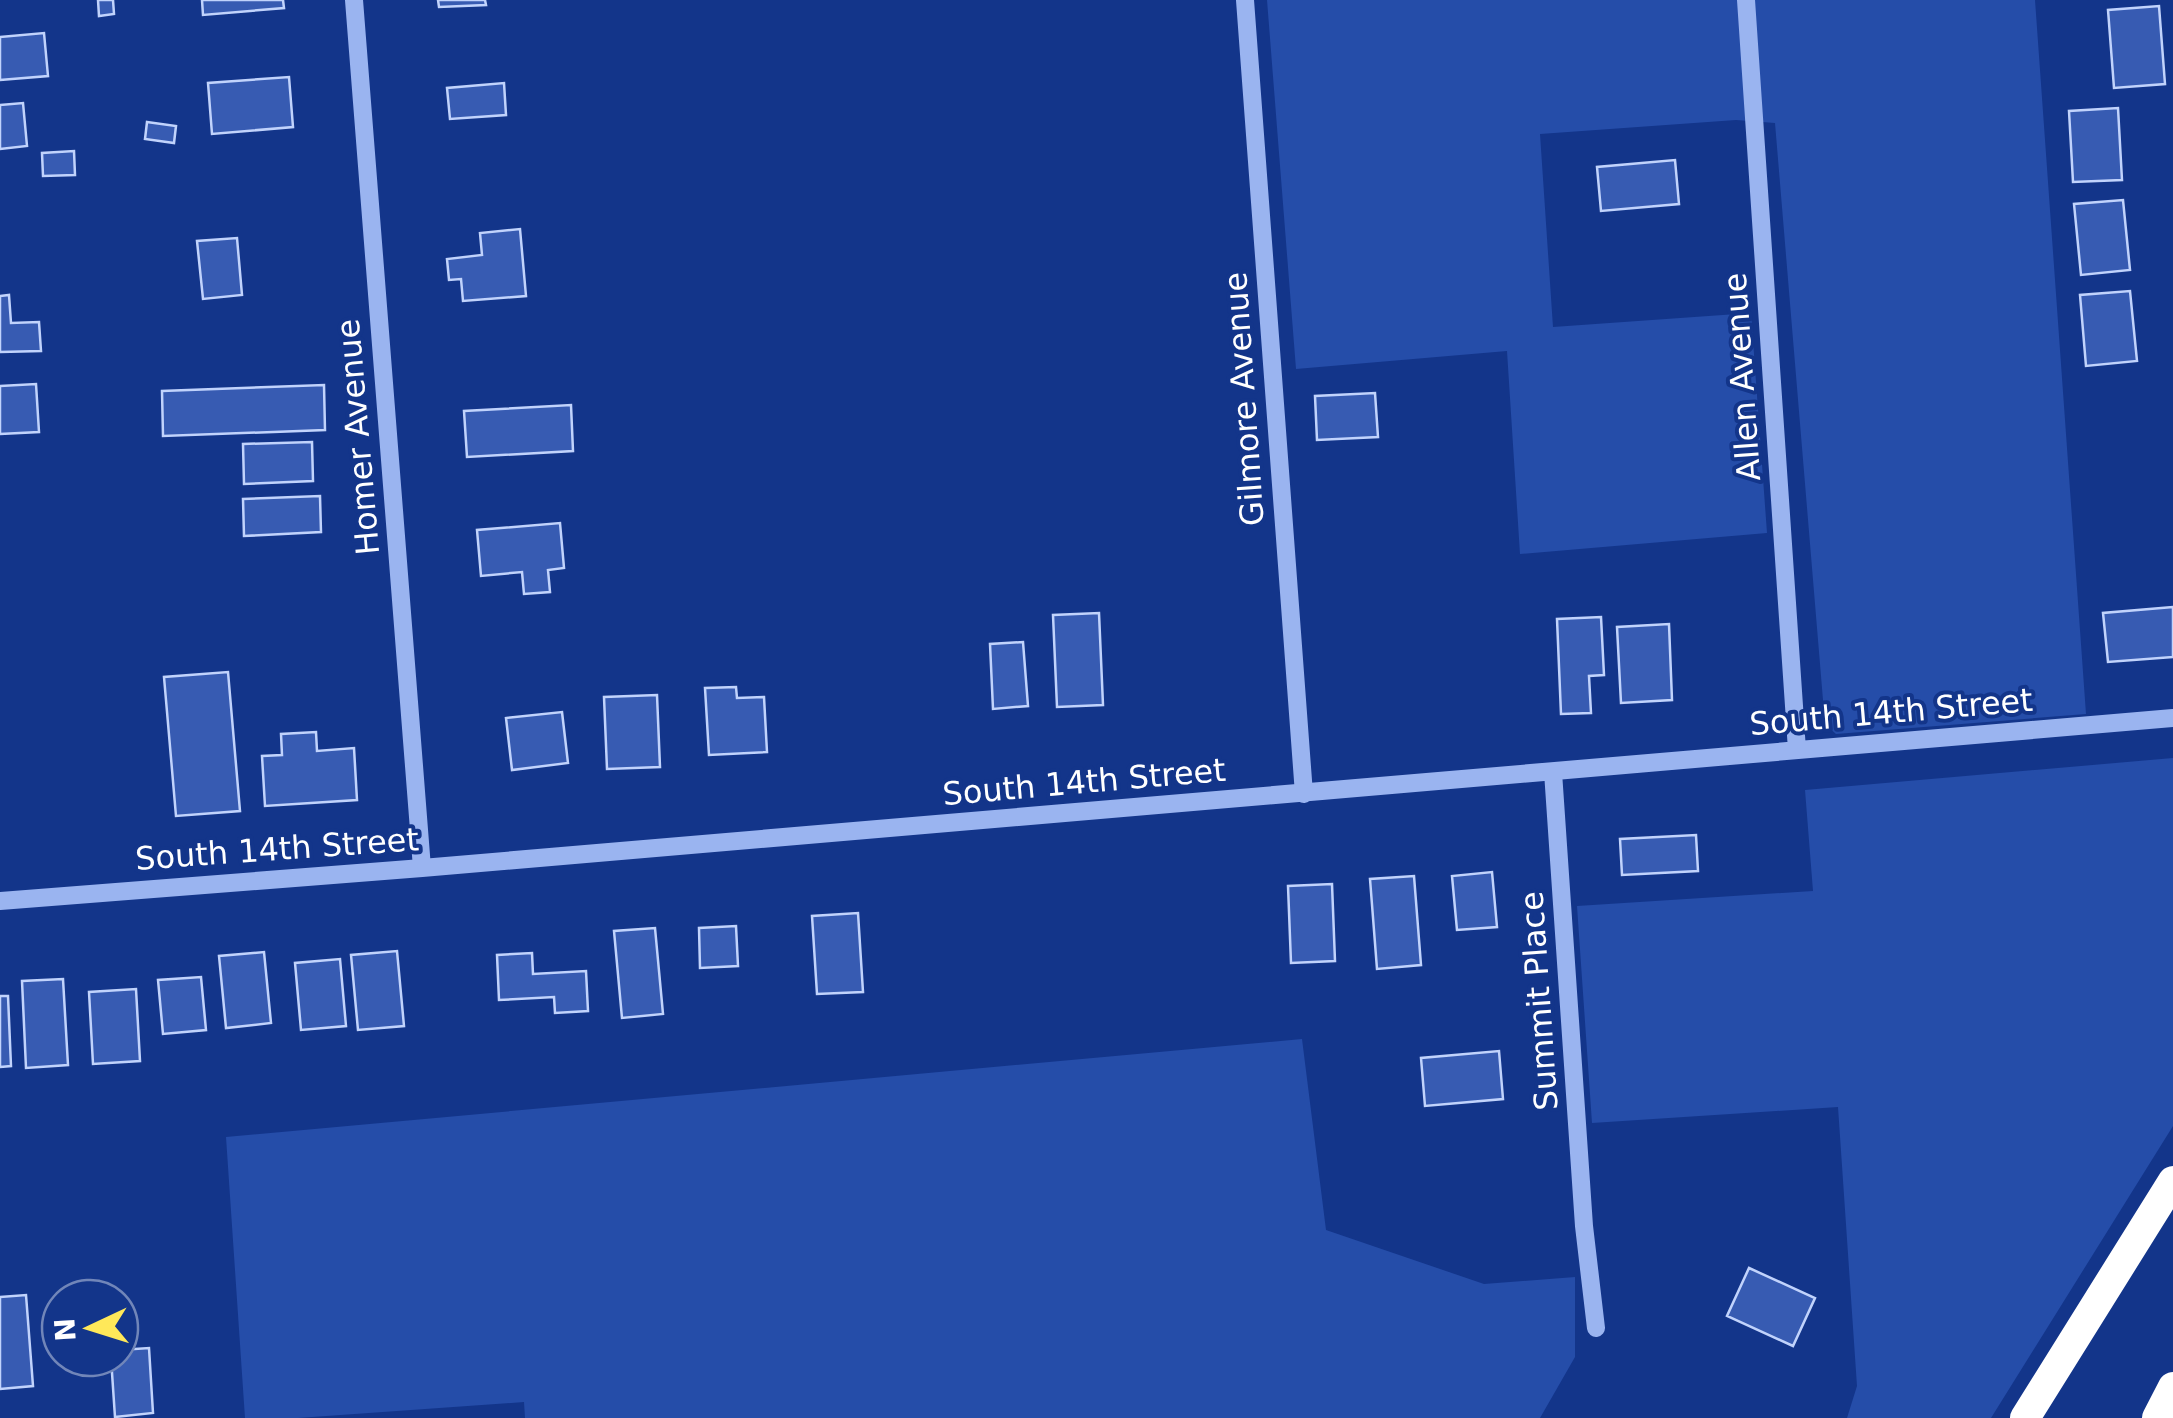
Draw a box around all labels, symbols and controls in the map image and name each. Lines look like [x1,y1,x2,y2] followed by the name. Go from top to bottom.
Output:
[1216,271,1272,527] street label: Gilmore Avenue
[1716,272,1768,482] street label: Allen Avenue
[329,317,387,557] street label: Homer Avenue
[1748,681,2034,743] street label: South 14th Street
[941,751,1227,813] street label: South 14th Street
[134,820,420,878] street label: South 14th Street
[1512,890,1566,1112] street label: Summit Place
[40,1278,140,1378] north arrow
[48,1317,83,1343] text: N

